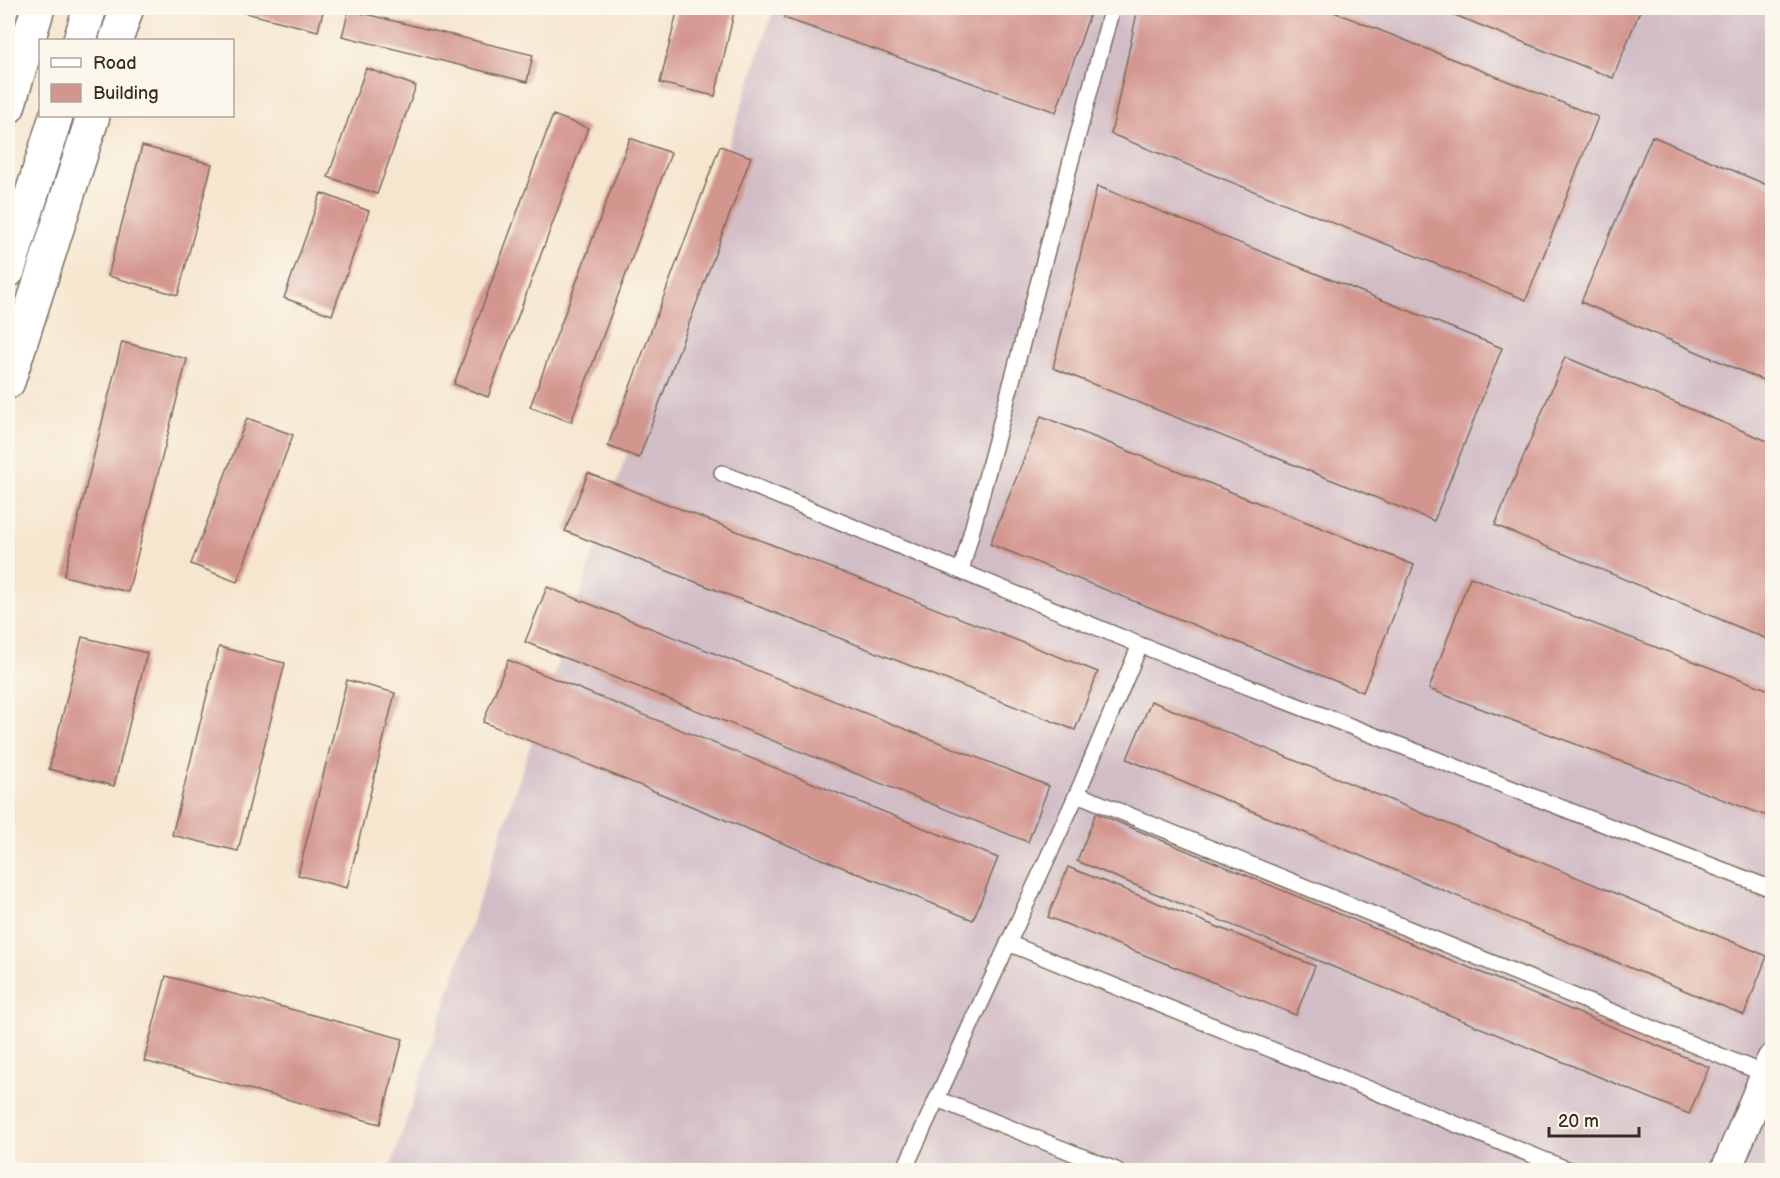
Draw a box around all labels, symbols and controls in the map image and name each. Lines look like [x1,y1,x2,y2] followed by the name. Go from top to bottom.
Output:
[39,39,234,117] legend
[93,53,137,74] text: Road
[93,83,159,104] text: Building
[1549,1100,1639,1138] scale bar
[1558,1111,1599,1132] text: 20 m

